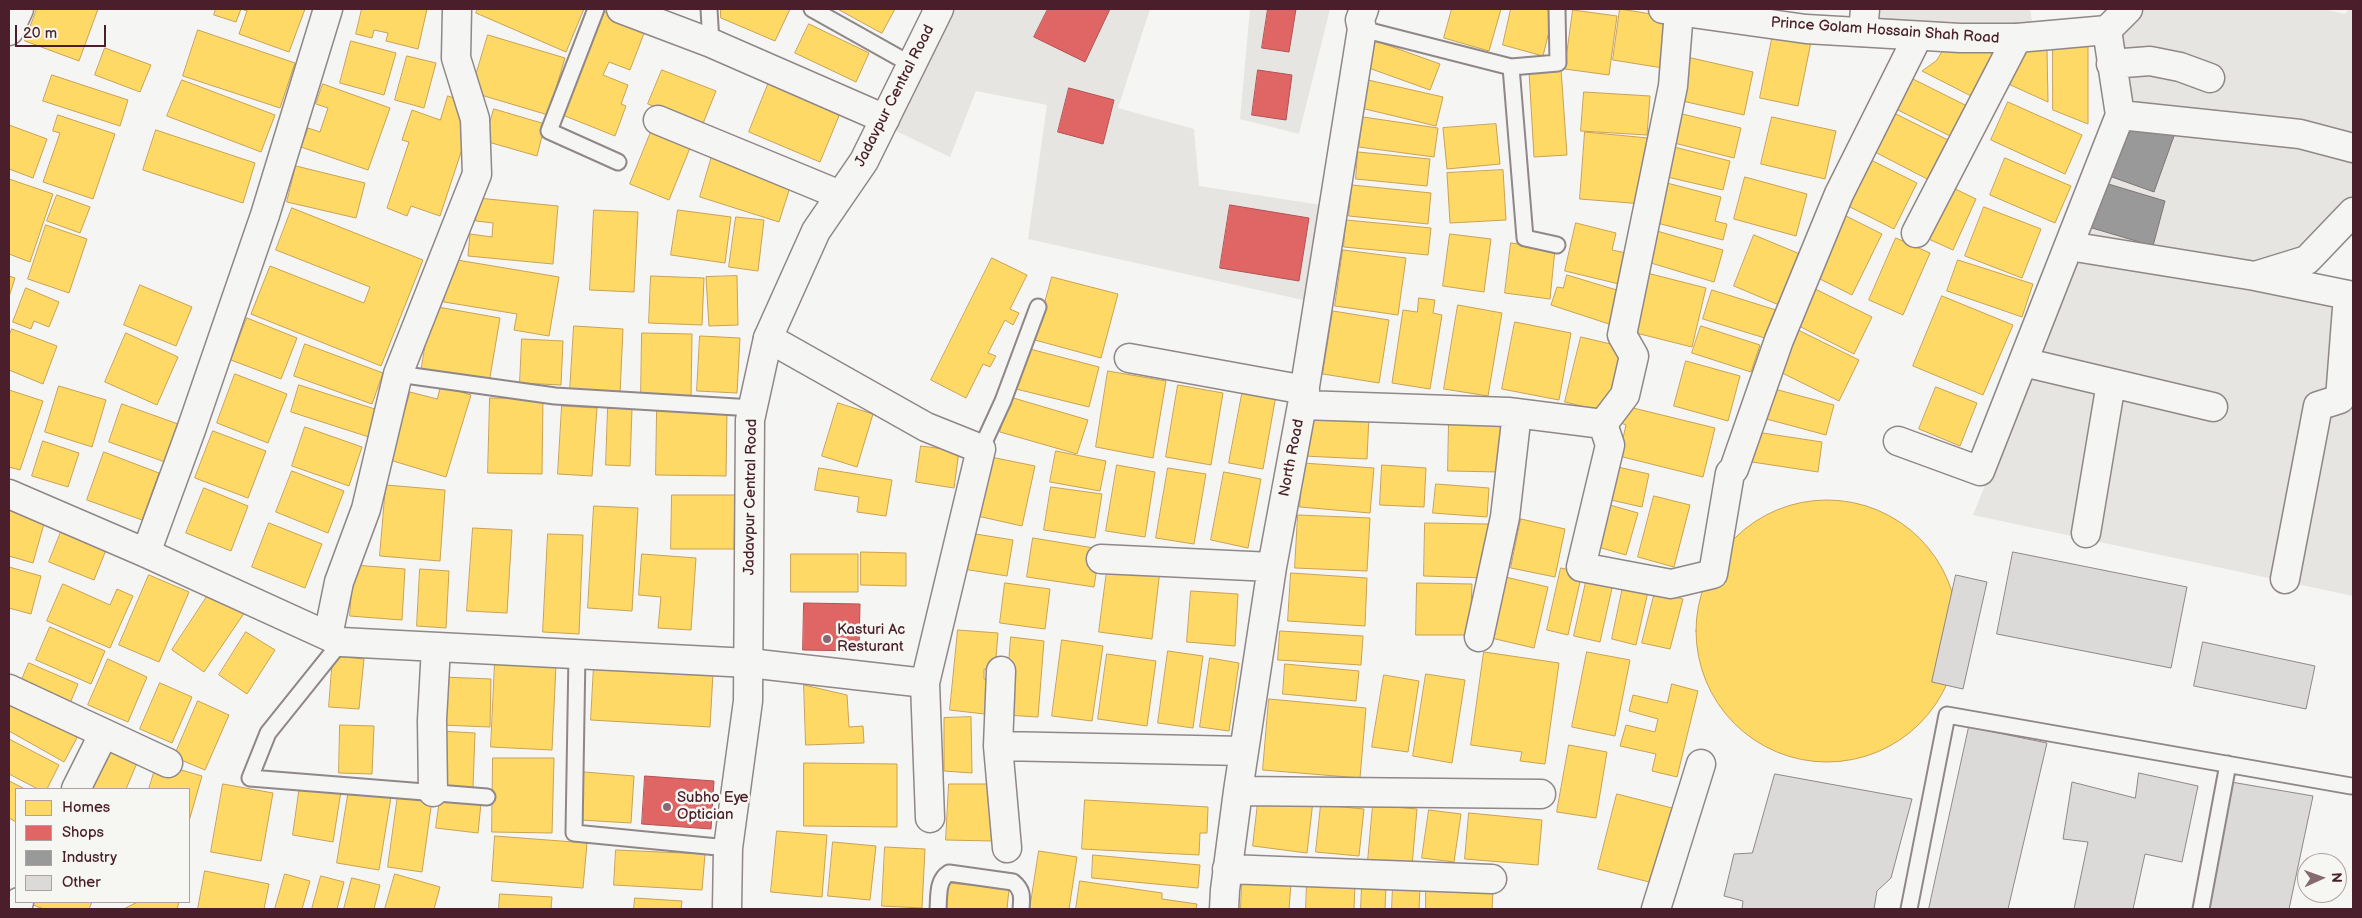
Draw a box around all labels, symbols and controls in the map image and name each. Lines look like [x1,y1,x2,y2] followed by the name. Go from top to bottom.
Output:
[1770,14,2000,48] street label: Prince Golam Hossain Shah Road
[18,15,109,47] scale bar
[851,22,939,170] street label: Jadavpur Central Road
[23,24,57,43] text: 20 m
[1276,418,1308,498] street label: North Road
[741,419,761,575] street label: Jadavpur Central Road
[837,621,905,656] place label: Kasturi Ac Resturant
[821,633,833,645] marker: Kasturi Ac Resturant
[15,788,190,903] legend
[677,789,748,824] place label: Subho Eye Optician
[62,798,110,817] text: Homes
[661,801,673,813] marker: Subho Eye Optician
[62,823,104,842] text: Shops
[62,848,117,867] text: Industry
[2297,853,2347,903] north arrow
[2328,872,2345,883] text: N
[62,873,101,892] text: Other

